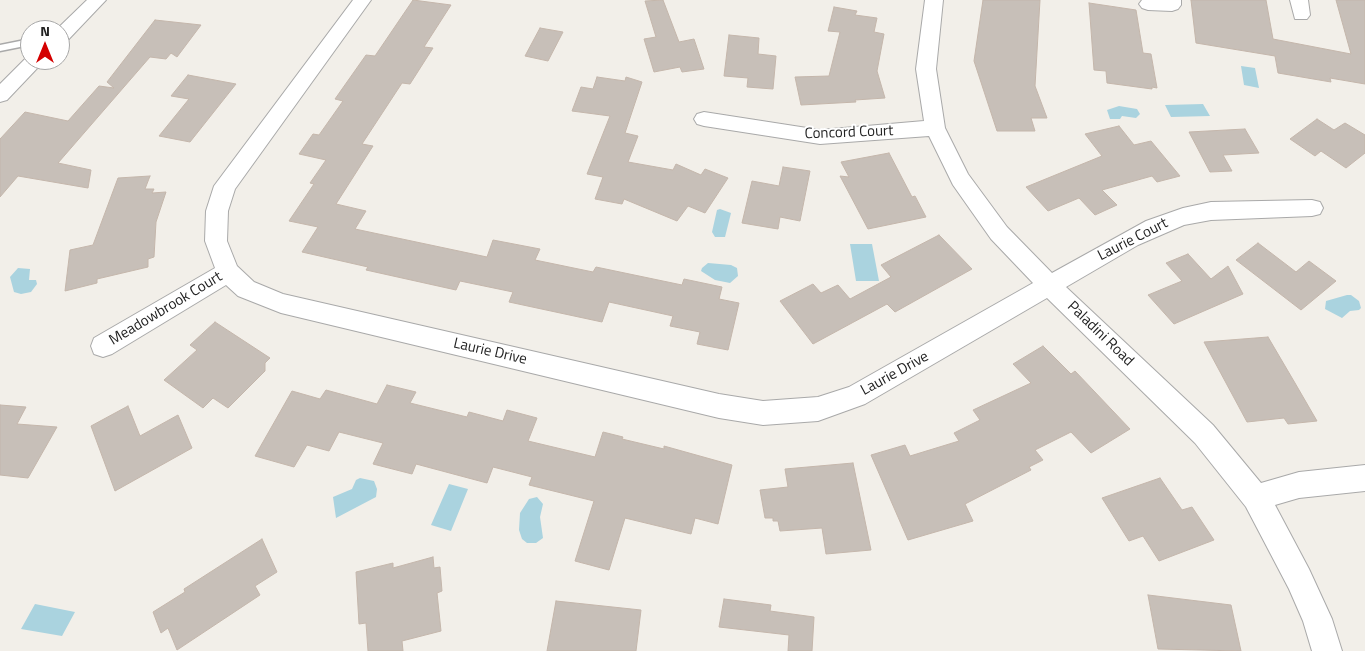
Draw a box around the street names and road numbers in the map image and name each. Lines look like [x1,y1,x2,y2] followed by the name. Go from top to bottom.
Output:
[804,122,894,144] street label: Concord Court
[1095,215,1171,265] street label: Laurie Court
[106,268,226,350] street label: Meadowbrook Court
[1063,298,1137,370] street label: Paladini Road
[452,335,528,369] street label: Laurie Drive
[858,348,932,400] street label: Laurie Drive

